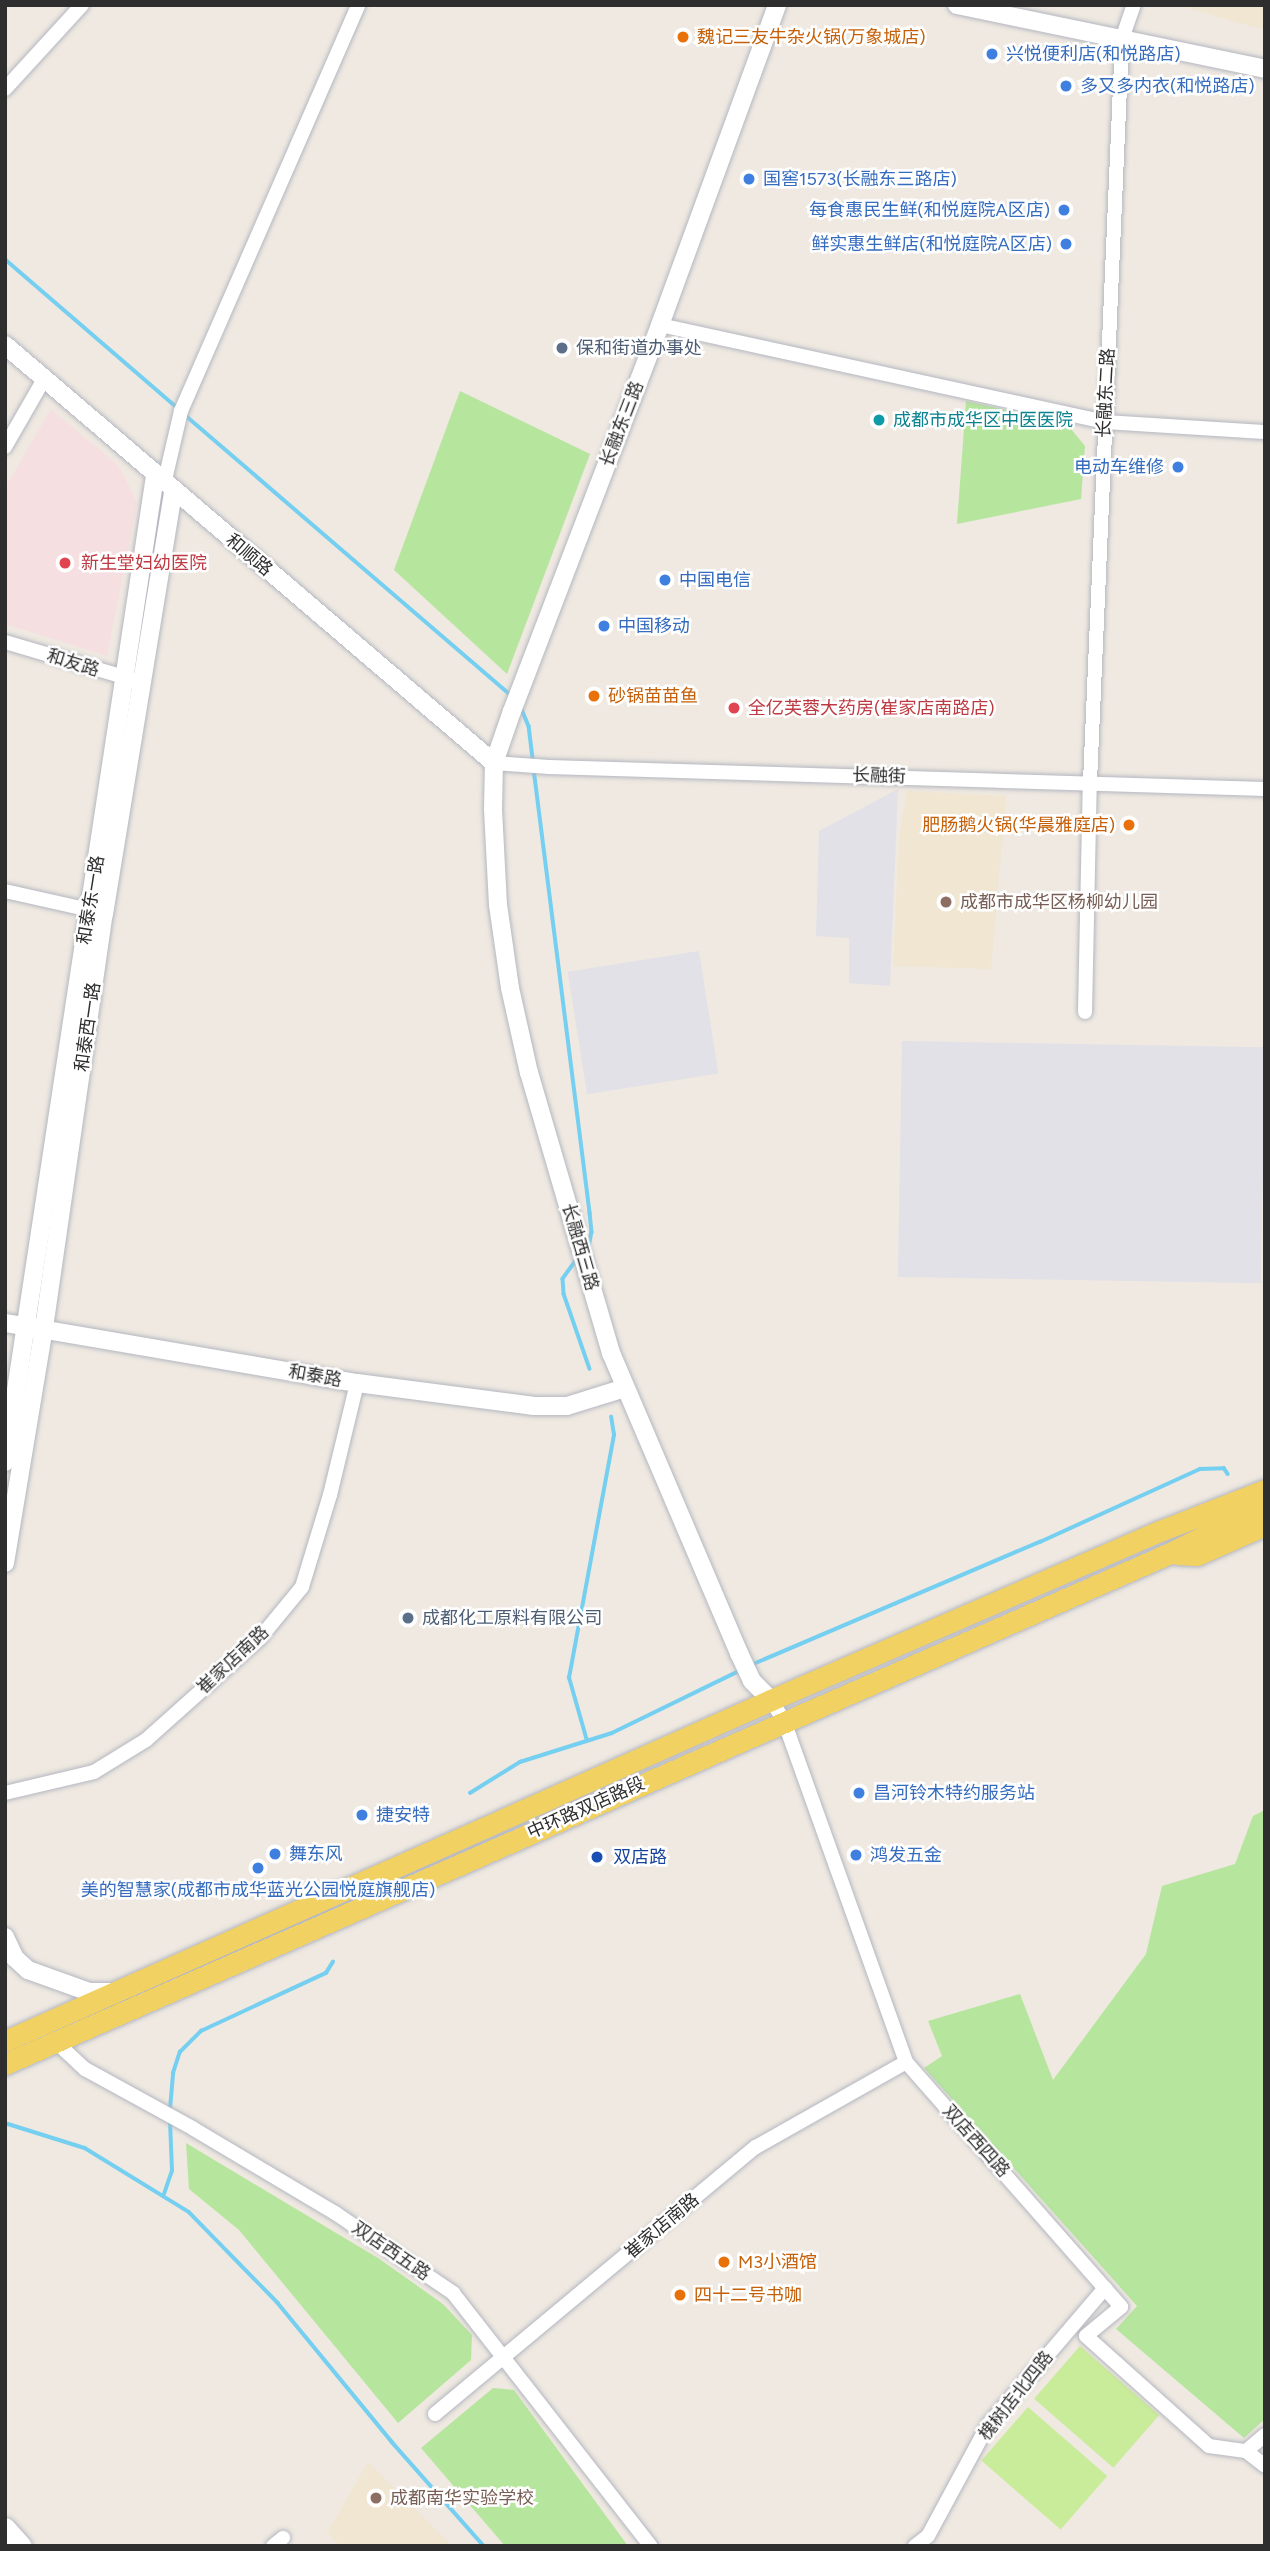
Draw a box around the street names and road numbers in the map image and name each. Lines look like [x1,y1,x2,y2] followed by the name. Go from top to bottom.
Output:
[1093,347,1119,439] street label: 长融东二路
[596,378,648,470] street label: 长融东三路
[221,529,277,581] street label: 和顺路
[44,645,102,681] street label: 和友路
[852,764,906,788] street label: 长融街
[73,854,109,946] street label: 和泰东一路
[71,981,105,1073] street label: 和泰西一路
[557,1201,603,1293] street label: 长融西三路
[287,1361,343,1391] street label: 和泰路
[193,1621,273,1699] street label: 崔家店南路
[524,1773,648,1843] street label: 中环路双店路段
[938,2100,1014,2182] street label: 双店西四路
[621,2189,703,2263] street label: 崔家店南路
[348,2217,434,2285] street label: 双店西五路
[974,2347,1058,2445] street label: 槐树店北四路

